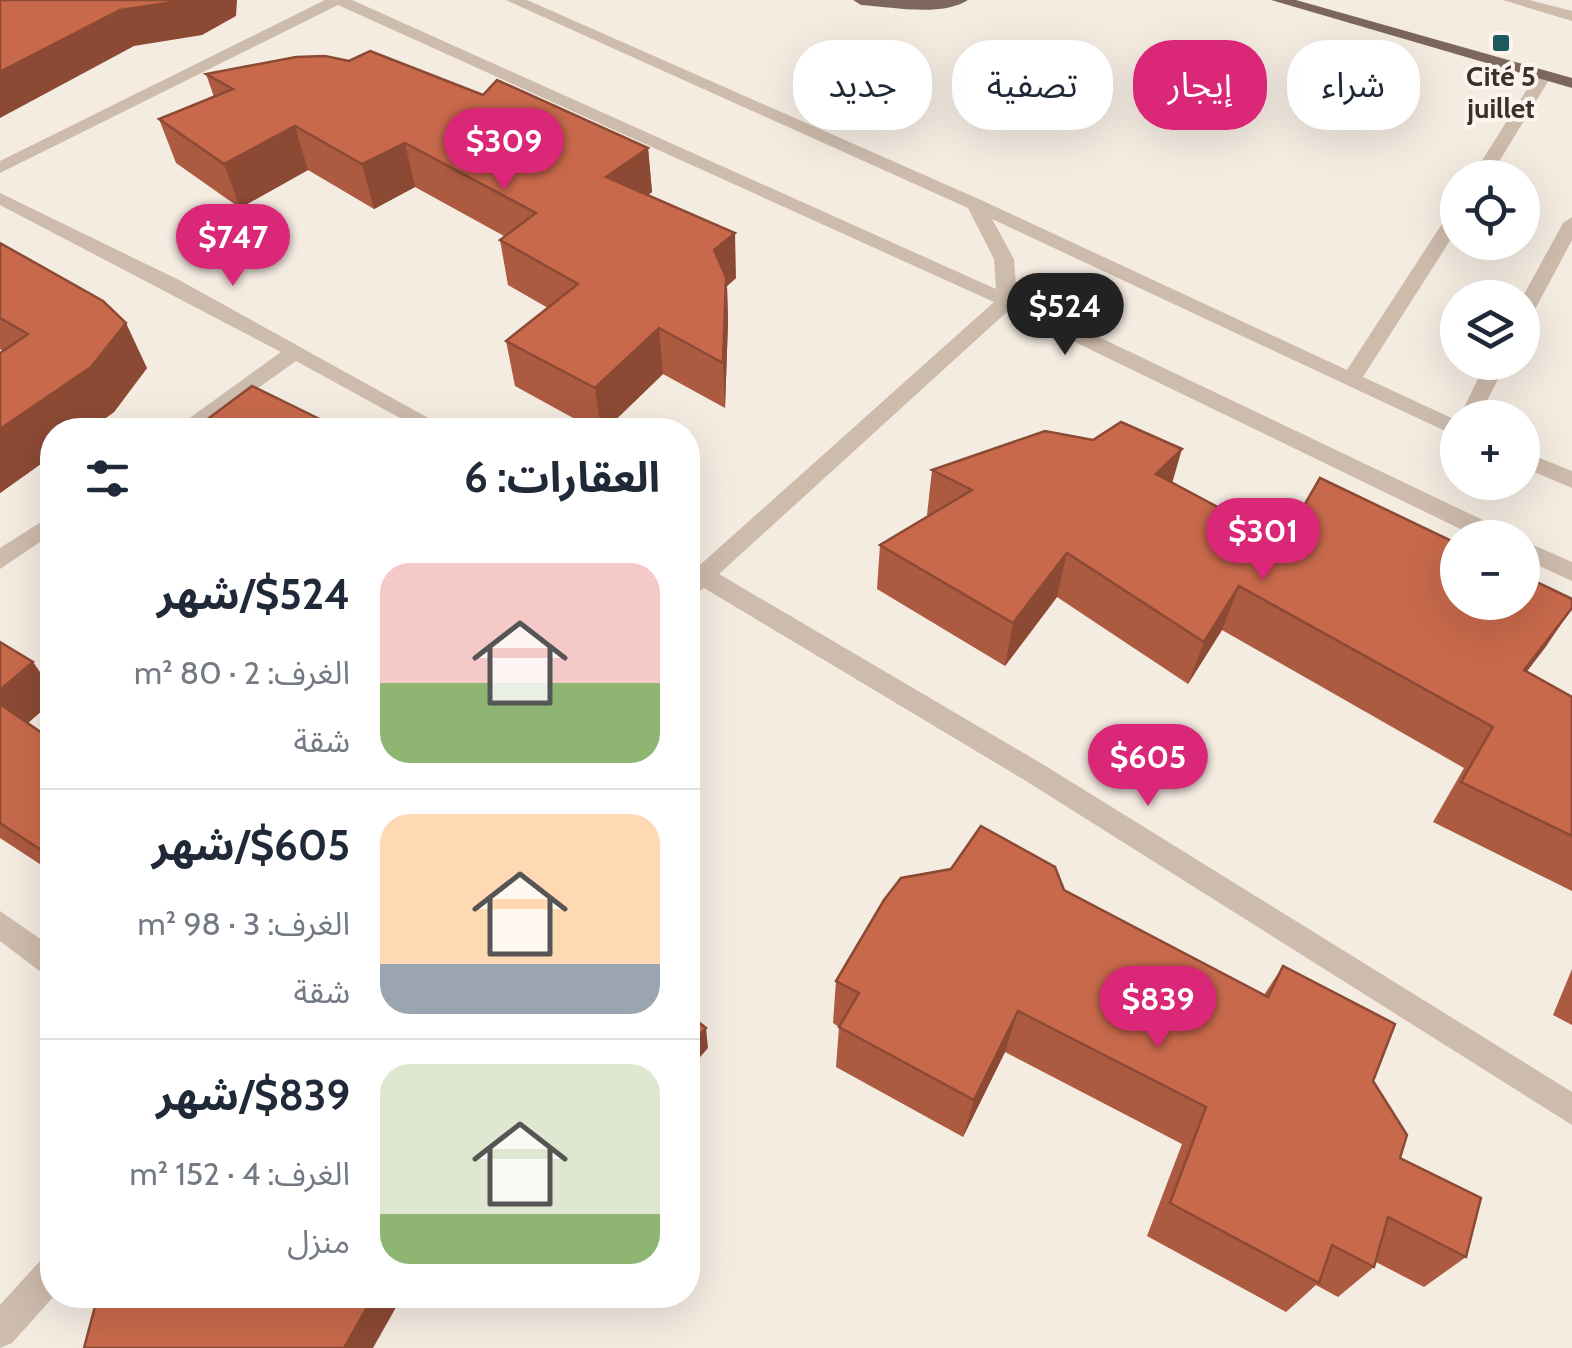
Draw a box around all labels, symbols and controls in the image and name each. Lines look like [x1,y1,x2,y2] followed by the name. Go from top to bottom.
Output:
[1490,32,1512,54] marker: Cité 5 juillet
[793,40,932,130] chip: جديد
[952,40,1113,130] chip: تصفية
[1133,40,1267,130] chip: إيجار
[1287,40,1420,130] chip: شراء
[1466,59,1536,125] place label: Cité 5 juillet
[445,108,563,193] pin: $309
[466,121,542,160] text: $309
[1440,160,1540,620] map controls
[1440,160,1540,260] button: locate
[174,204,292,289] pin: $747
[198,217,268,256] text: $747
[1006,273,1124,358] pin: $524
[1440,280,1540,380] button: layers
[1029,286,1101,325] text: $524
[1440,400,1540,500] button: +
[80,451,135,506] icon: filters
[464,451,660,503] text: العقارات: 6
[1204,498,1322,583] pin: $301
[1228,511,1298,550] text: $301
[1440,520,1540,620] button: −
[157,568,350,620] text: $524/شهر
[460,603,580,723] icon: home
[134,653,350,692] text: الغرف: 2 · 80 m²
[294,721,350,760] text: شقة
[1089,724,1207,809] pin: $605
[1110,737,1186,776] text: $605
[152,819,350,871] text: $605/شهر
[460,854,580,974] icon: home
[138,904,350,943] text: الغرف: 3 · 98 m²
[1099,966,1217,1051] pin: $839
[294,972,350,1011] text: شقة
[1121,979,1195,1018] text: $839
[156,1069,350,1121] text: $839/شهر
[460,1104,580,1224] icon: home
[129,1154,350,1193] text: الغرف: 4 · 152 m²
[287,1222,350,1261] text: منزل

